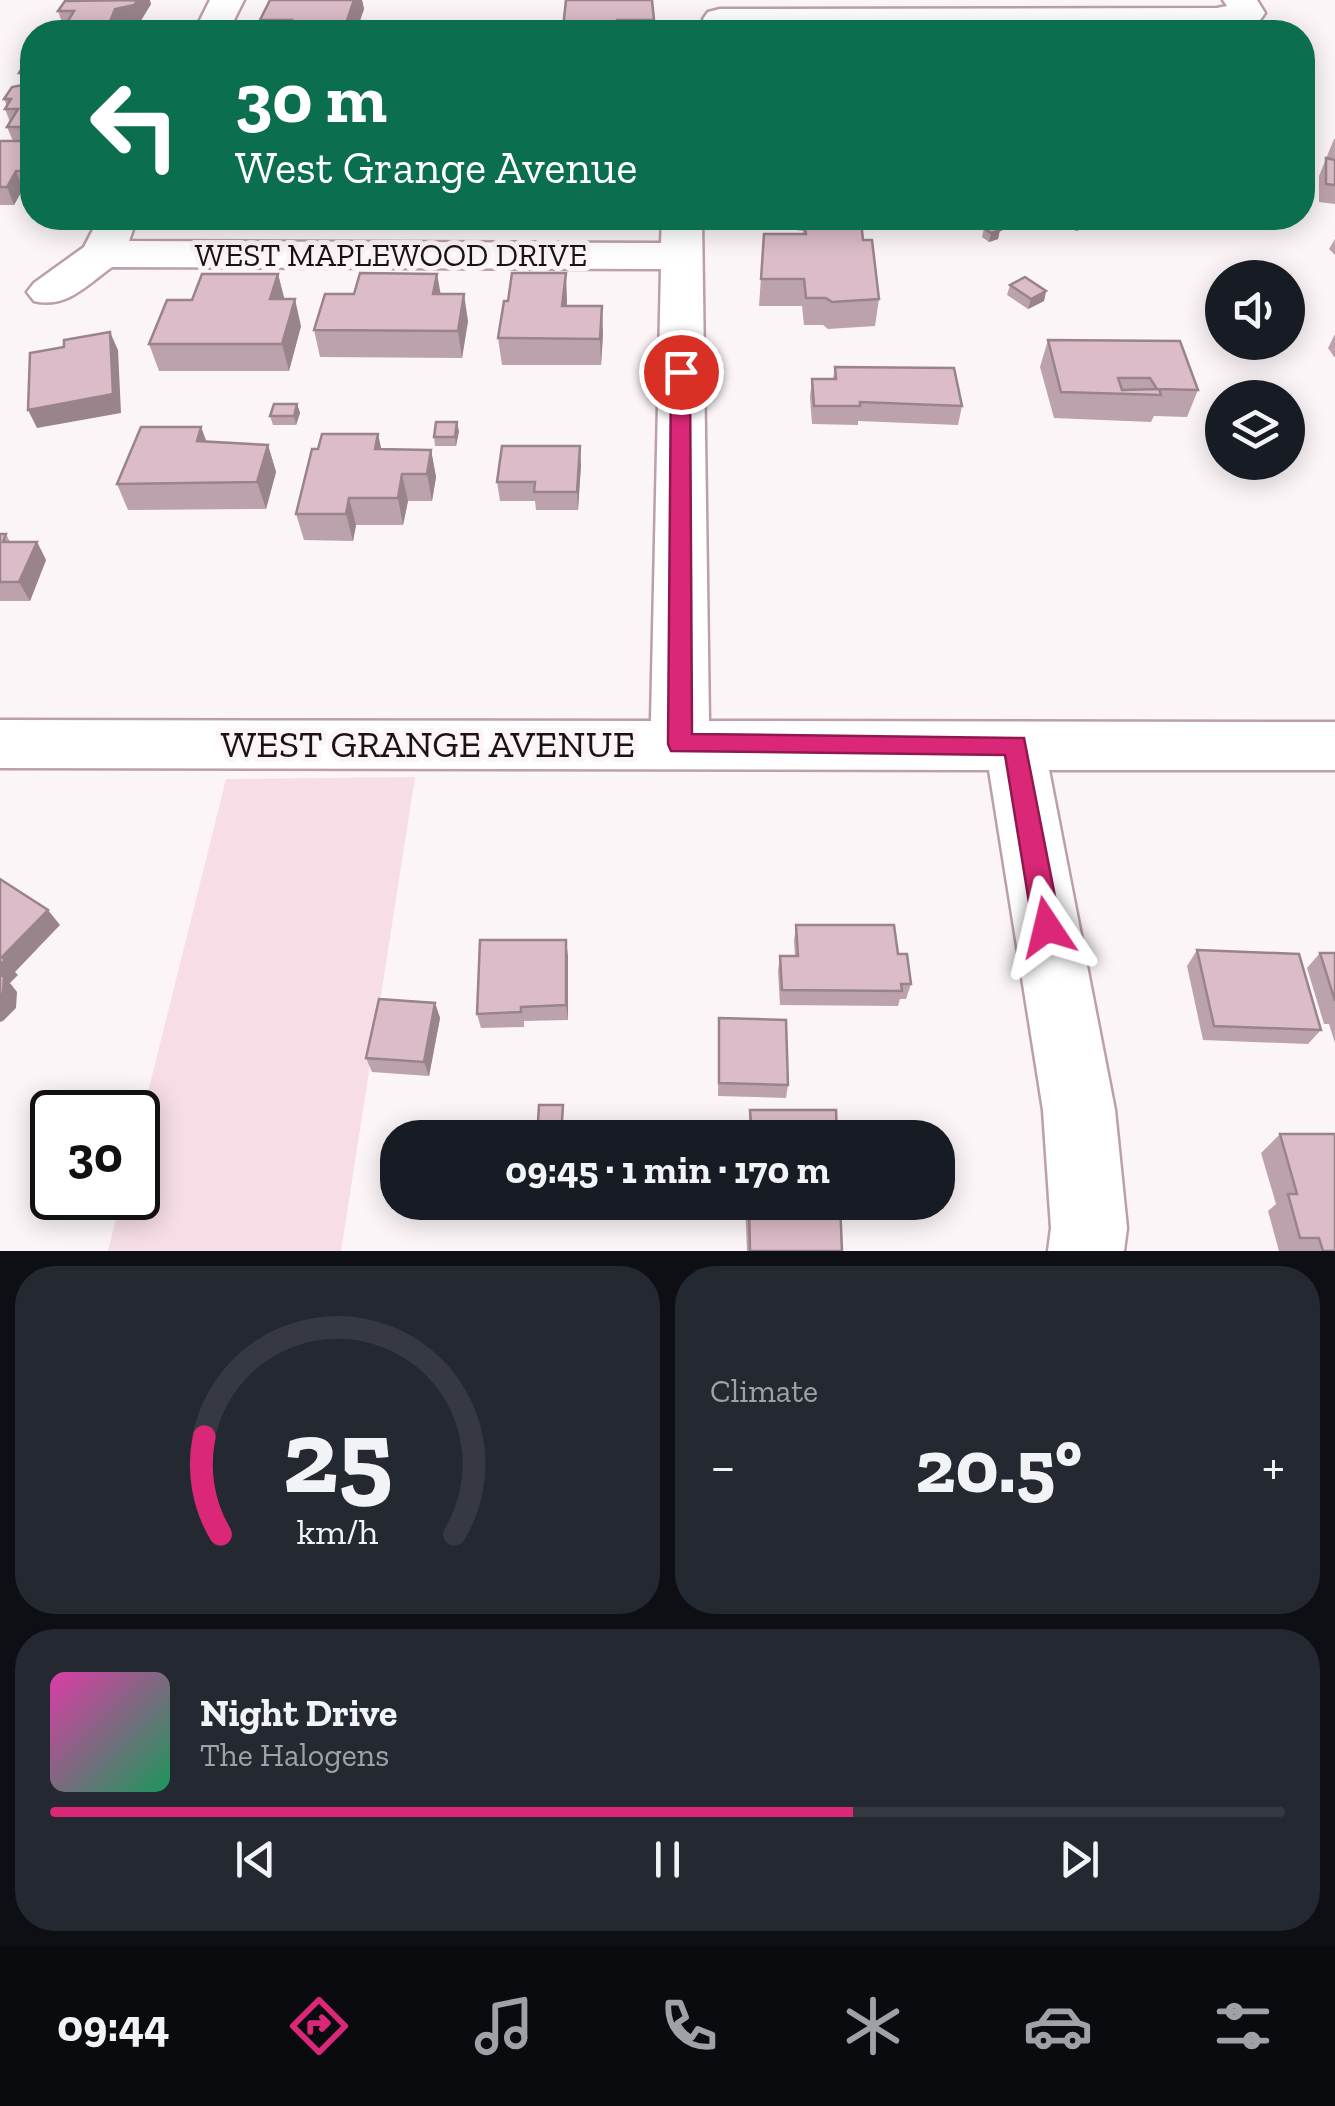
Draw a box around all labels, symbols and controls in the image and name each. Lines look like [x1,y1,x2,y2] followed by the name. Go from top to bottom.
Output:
[235,56,387,140] text: 30 m
[70,60,200,190] icon: left
[235,141,637,195] text: West Grange Avenue
[195,236,587,274] street label: WEST MAPLEWOOD DRIVE
[1205,260,1305,480] map controls
[1205,260,1305,360] button: sound
[639,330,724,415] pin
[654,345,709,400] icon: arrive
[1205,380,1305,480] button: layers
[221,721,635,767] street label: WEST GRANGE AVENUE
[995,875,1099,979] position arrow
[30,1090,160,1220] speed limit sign: 30
[505,1147,830,1193] text: 09:45 · 1 min · 170 m
[710,1372,818,1410] text: Climate
[282,1394,393,1519] text: 25
[915,1421,1082,1511] text: 20.5°
[710,1433,736,1499] text: −
[1262,1433,1285,1499] text: +
[297,1510,378,1553] text: km/h
[200,1690,397,1736] text: Night Drive
[200,1736,389,1774] text: The Halogens
[228,1832,283,1887] icon: previous
[640,1832,695,1887] icon: pause
[1052,1832,1107,1887] icon: next
[284,1991,354,2061] icon: directions
[469,1991,539,2061] icon: music
[654,1991,724,2061] icon: phone
[838,1991,908,2061] icon: climate
[1023,1991,1093,2061] icon: car
[1208,1991,1278,2061] icon: filters
[57,1999,170,2053] text: 09:44

